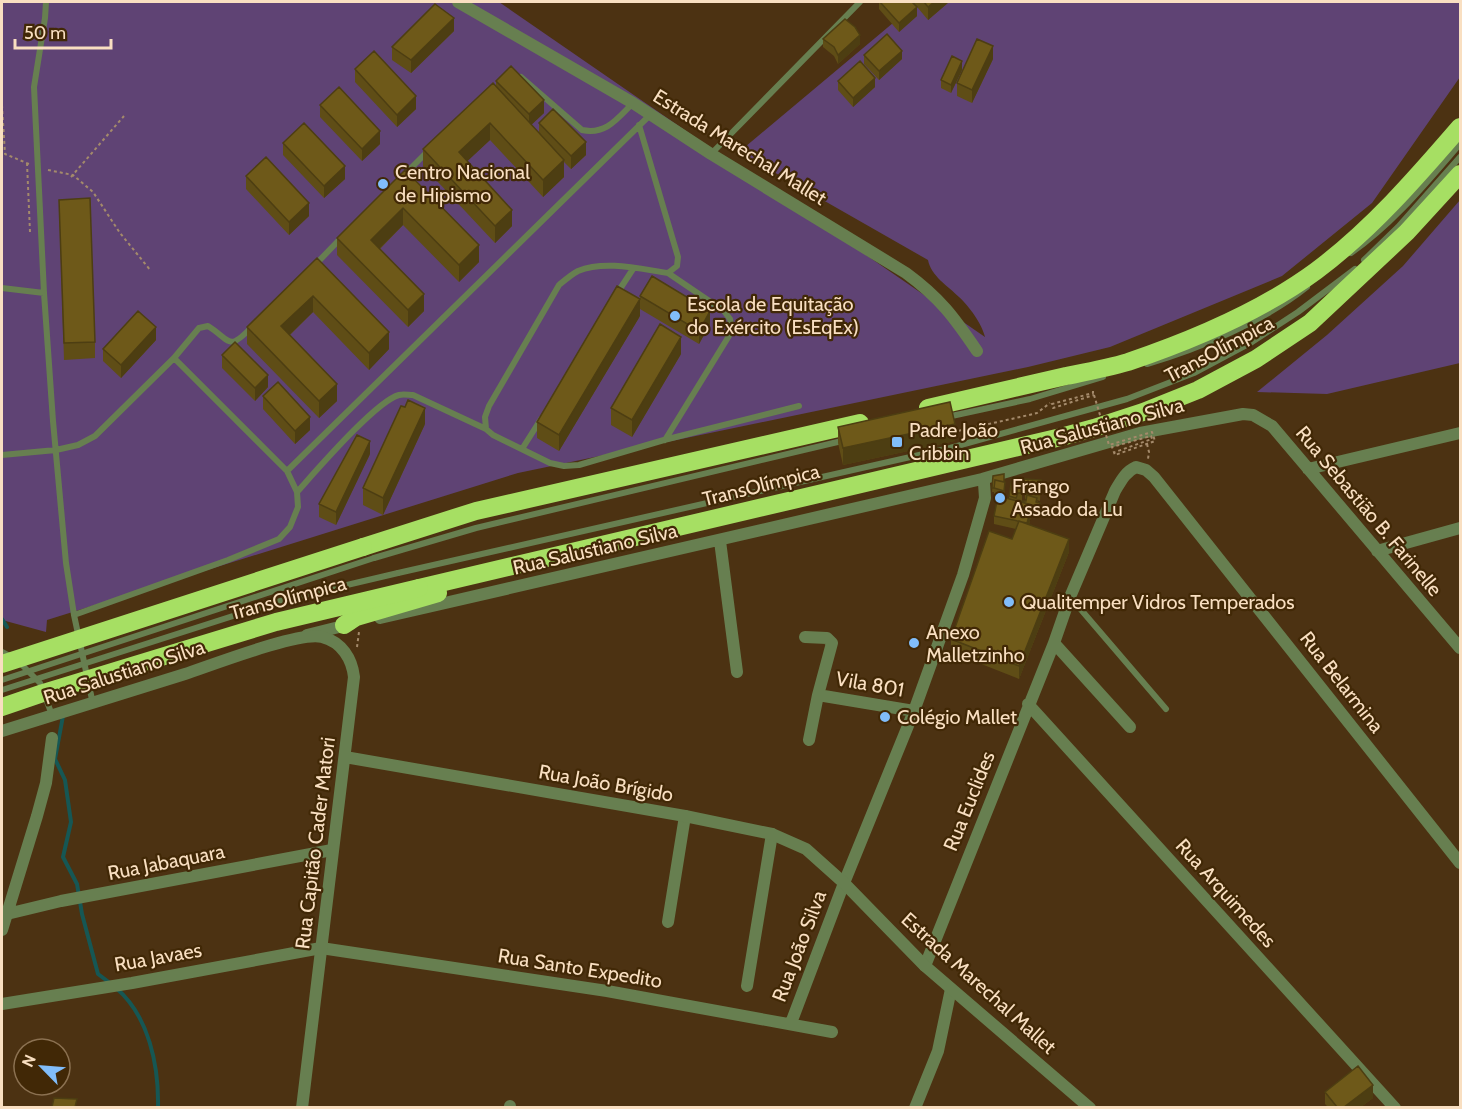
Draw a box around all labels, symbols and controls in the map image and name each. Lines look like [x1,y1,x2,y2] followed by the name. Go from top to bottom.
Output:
[15,12,111,50] scale bar
[24,22,66,44] text: 50 m
[649,84,831,210] street label: Estrada Marechal Mallet
[395,160,530,207] place label: Centro Nacional de Hipismo
[376,177,390,191] marker: Centro Nacional de Hipismo
[687,292,859,339] place label: Escola de Equitação do Exército (EsEqEx)
[668,309,682,323] marker: Escola de Equitação do Exército (EsEqEx)
[1160,310,1278,388] street label: TransOlímpica
[1018,393,1187,459] street label: Rua Salustiano Silva
[909,418,998,465] place label: Padre João Cribbin
[1291,421,1447,601] street label: Rua Sebastião B. Farinelle
[890,435,904,449] marker: Padre João Cribbin
[700,459,822,511] street label: TransOlímpica
[1012,474,1123,521] place label: Frango Assado da Lu
[993,491,1007,505] marker: Frango Assado da Lu
[510,518,680,580] street label: Rua Salustiano Silva
[227,571,349,625] street label: TransOlímpica
[1021,590,1295,614] place label: Qualitemper Vidros Temperados
[1002,595,1016,609] marker: Qualitemper Vidros Temperados
[926,620,1025,667] place label: Anexo Malletzinho
[1295,627,1389,738] street label: Rua Belarmina
[40,634,208,709] street label: Rua Salustiano Silva
[907,636,921,650] marker: Anexo Malletzinho
[834,666,906,702] street label: Vila 801
[897,705,1017,729] place label: Colégio Mallet
[878,710,892,724] marker: Colégio Mallet
[290,736,340,950] street label: Rua Capitão Cader Matori
[938,748,1000,854] street label: Rua Euclides
[537,759,675,807] street label: Rua João Brígido
[1171,834,1281,952] street label: Rua Arquimedes
[105,839,227,885] street label: Rua Jabaquara
[767,887,831,1005] street label: Rua João Silva
[897,907,1061,1059] street label: Estrada Marechal Mallet
[112,938,204,976] street label: Rua Javaes
[496,943,664,993] street label: Rua Santo Expedito
[12,1037,72,1097] north arrow
[18,1052,40,1070] text: N

